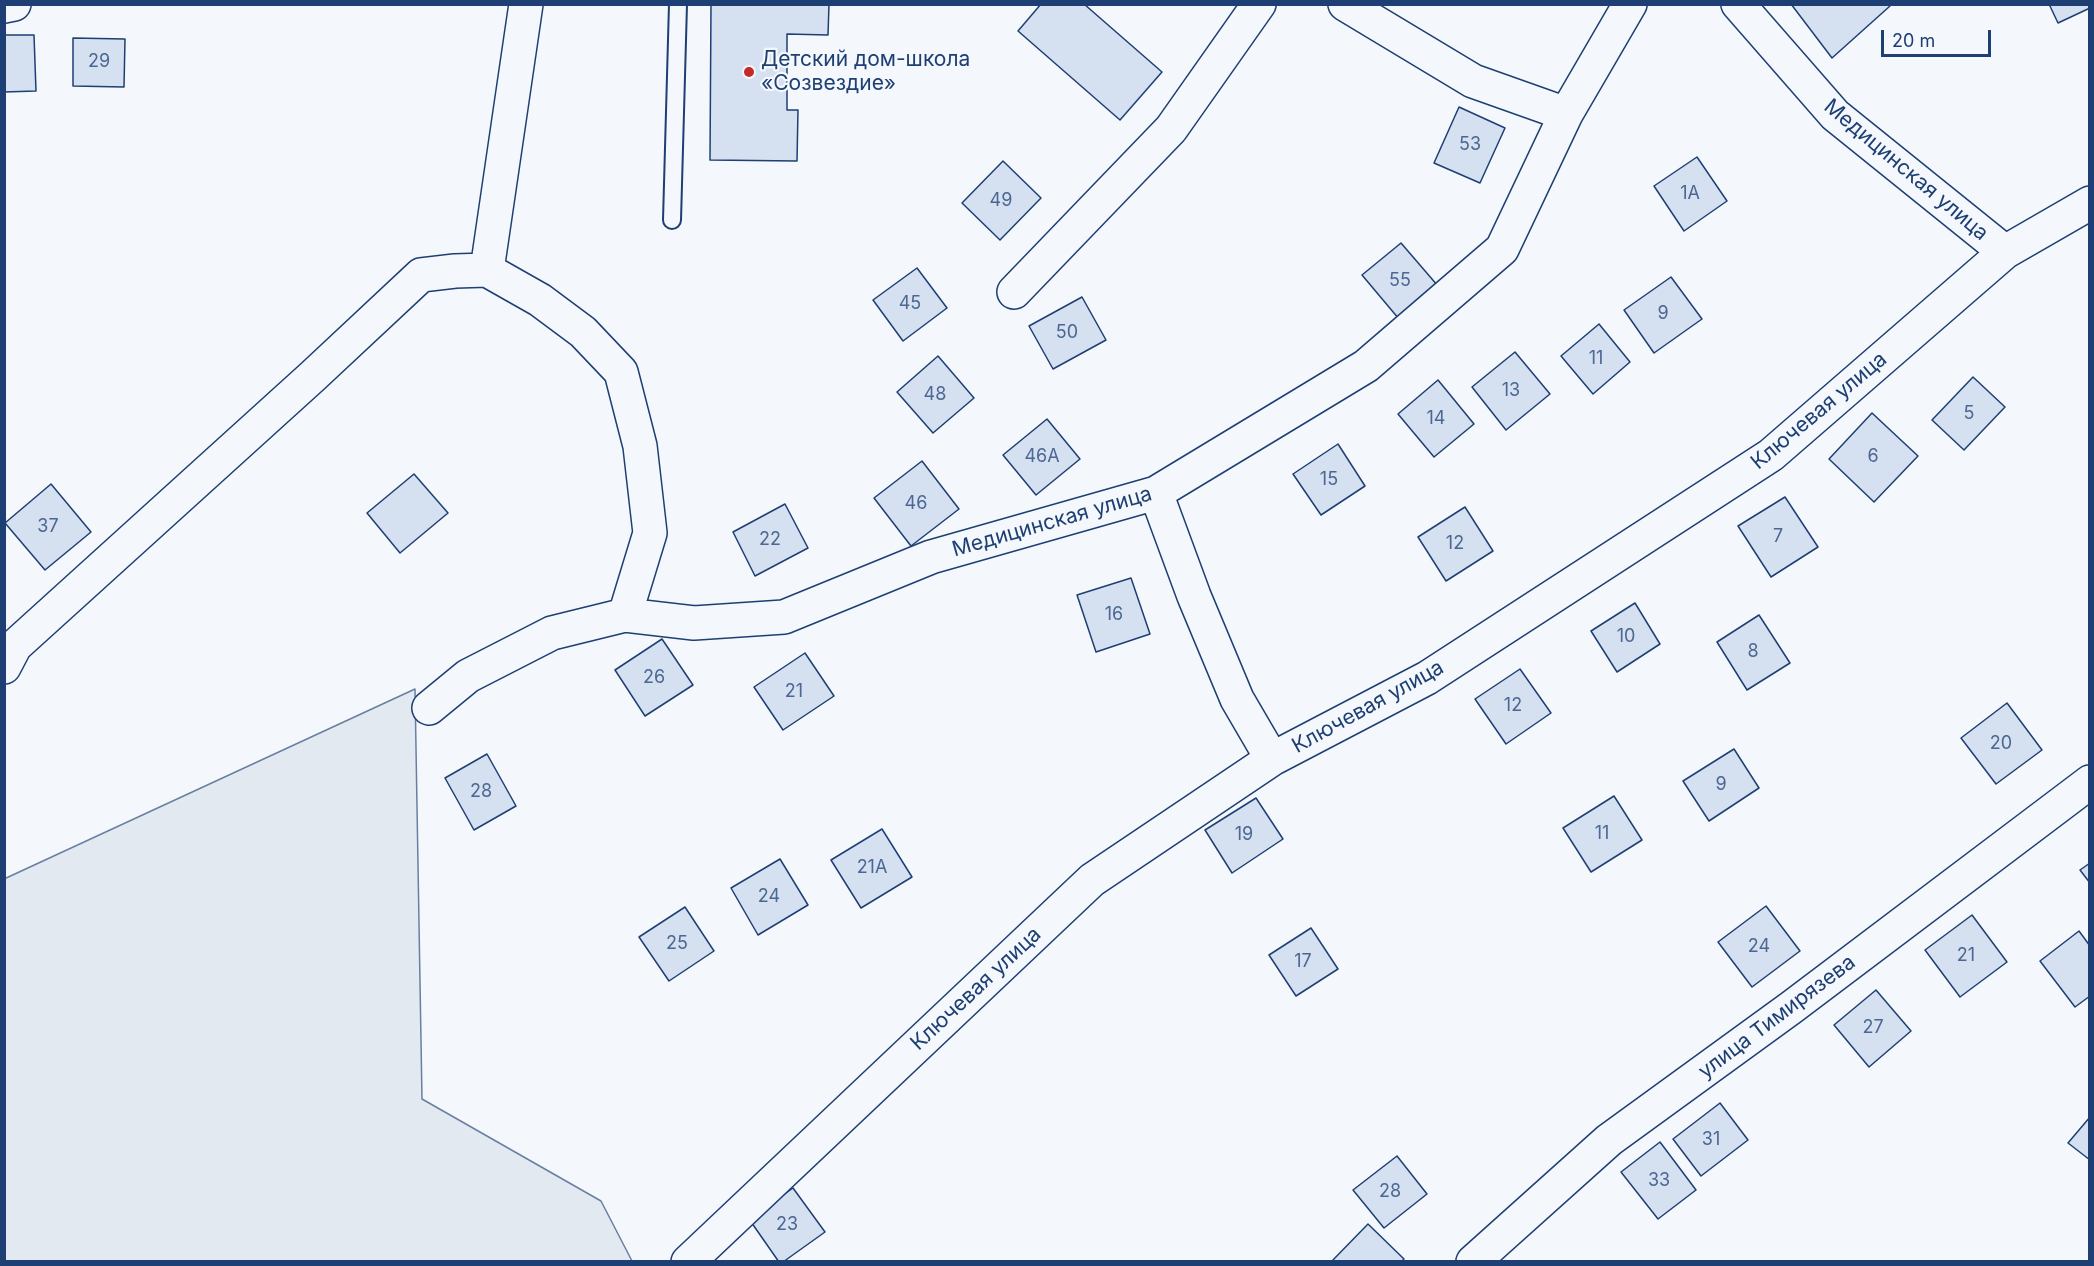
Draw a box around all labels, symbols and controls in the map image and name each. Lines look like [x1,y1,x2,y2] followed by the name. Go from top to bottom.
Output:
[1884,18,1994,56] scale bar
[1892,30,1935,51] text: 20 m
[761,47,970,97] place label: Детский дом-школа «Созвездие»
[88,51,110,73] house number: 29
[742,65,756,79] marker: Детский дом-школа «Созвездие»
[1819,94,1993,246] street label: Медицинская улица
[1459,134,1481,156] house number: 53
[1680,183,1700,205] house number: 1А
[990,190,1012,212] house number: 49
[1389,270,1411,292] house number: 55
[899,293,921,315] house number: 45
[1657,303,1669,325] house number: 9
[1056,322,1078,344] house number: 50
[1746,347,1892,475] street label: Ключевая улица
[1589,348,1603,370] house number: 11
[1502,380,1520,402] house number: 13
[924,384,946,406] house number: 48
[1964,403,1974,425] house number: 5
[1427,408,1445,430] house number: 14
[1024,446,1060,468] house number: 46А
[1867,446,1879,468] house number: 6
[1320,469,1338,491] house number: 15
[949,481,1155,563] street label: Медицинская улица
[905,493,927,515] house number: 46
[37,516,59,538] house number: 37
[1773,526,1783,548] house number: 7
[759,529,781,551] house number: 22
[1446,533,1464,555] house number: 12
[1105,604,1123,626] house number: 16
[1617,626,1635,648] house number: 10
[1747,641,1759,663] house number: 8
[1288,655,1448,759] street label: Ключевая улица
[643,667,665,689] house number: 26
[785,681,803,703] house number: 21
[1504,695,1522,717] house number: 12
[1990,733,2012,755] house number: 20
[1715,774,1727,796] house number: 9
[470,781,492,803] house number: 28
[1595,823,1609,845] house number: 11
[1235,824,1253,846] house number: 19
[857,857,887,879] house number: 21А
[758,886,780,908] house number: 24
[905,922,1047,1056] street label: Ключевая улица
[666,933,688,955] house number: 25
[1748,936,1770,958] house number: 24
[1957,945,1975,967] house number: 21
[1694,950,1860,1084] street label: улица Тимирязева
[1294,951,1312,973] house number: 17
[1862,1017,1884,1039] house number: 27
[1702,1129,1720,1151] house number: 31
[1648,1170,1670,1192] house number: 33
[1379,1181,1401,1203] house number: 28
[776,1214,798,1236] house number: 23

